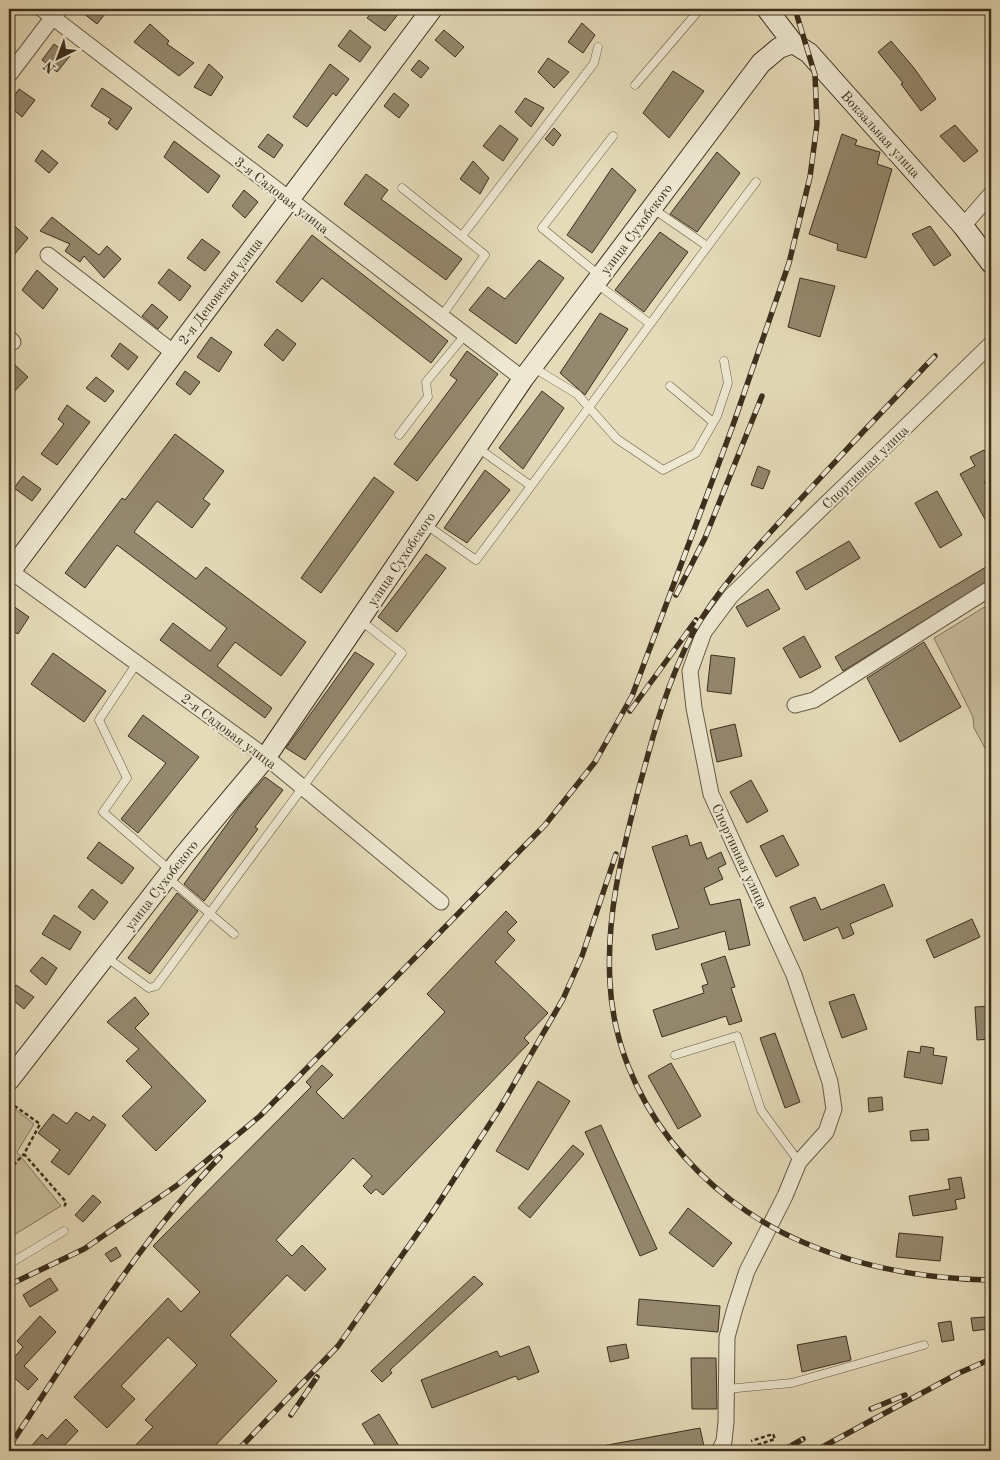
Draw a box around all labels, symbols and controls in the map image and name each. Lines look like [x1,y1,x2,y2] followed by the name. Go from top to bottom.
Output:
[32,32,82,82] north arrow
[41,58,59,76] text: N
[838,89,923,181] street label: Вокзальная улица
[232,155,331,237] street label: 3-я Садовая улица
[598,182,675,278] street label: улица Сухобского
[176,236,265,348] street label: 2-я Деповская улица
[820,423,912,512] street label: Спортивная улица
[365,510,438,609] street label: улица Сухобского
[178,692,279,772] street label: 2-я Садовая улица
[709,802,769,911] street label: Спортивная улица
[122,838,201,933] street label: улица Сухобского

